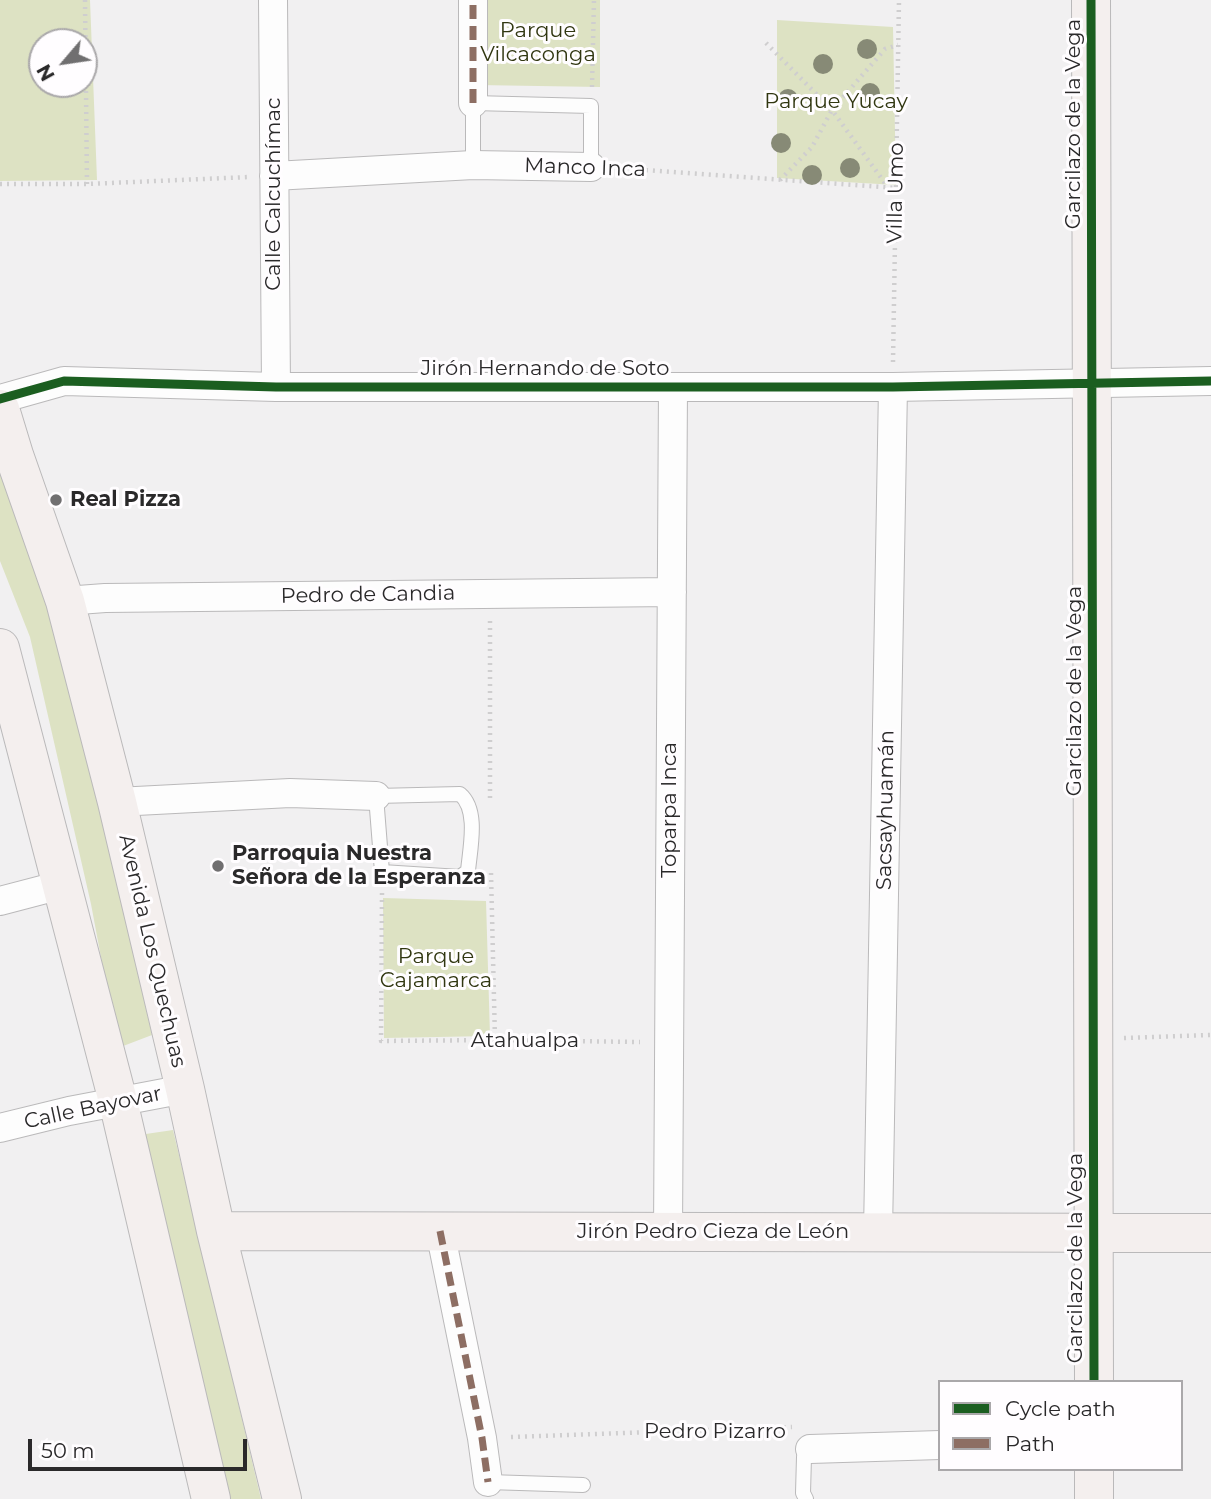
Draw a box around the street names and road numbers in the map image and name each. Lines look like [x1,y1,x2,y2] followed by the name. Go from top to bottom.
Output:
[1061,19,1087,229] street label: Garcilazo de la Vega
[261,97,287,291] street label: Calle Calcuchímac
[883,142,909,244] street label: Villa Umo
[524,153,646,183] street label: Manco Inca
[421,356,669,382] street label: Jirón Hernando de Soto
[281,581,455,609] street label: Pedro de Candia
[1062,586,1088,796] street label: Garcilazo de la Vega
[872,730,900,890] street label: Sacsayhuamán
[657,742,683,878] street label: Toparpa Inca
[113,832,191,1070] street label: Avenida Los Quechuas
[471,1028,579,1054] street label: Atahualpa
[22,1081,164,1135] street label: Calle Bayovar
[1063,1153,1089,1363] street label: Garcilazo de la Vega
[577,1219,849,1245] street label: Jirón Pedro Cieza de León
[644,1419,786,1445] street label: Pedro Pizarro

